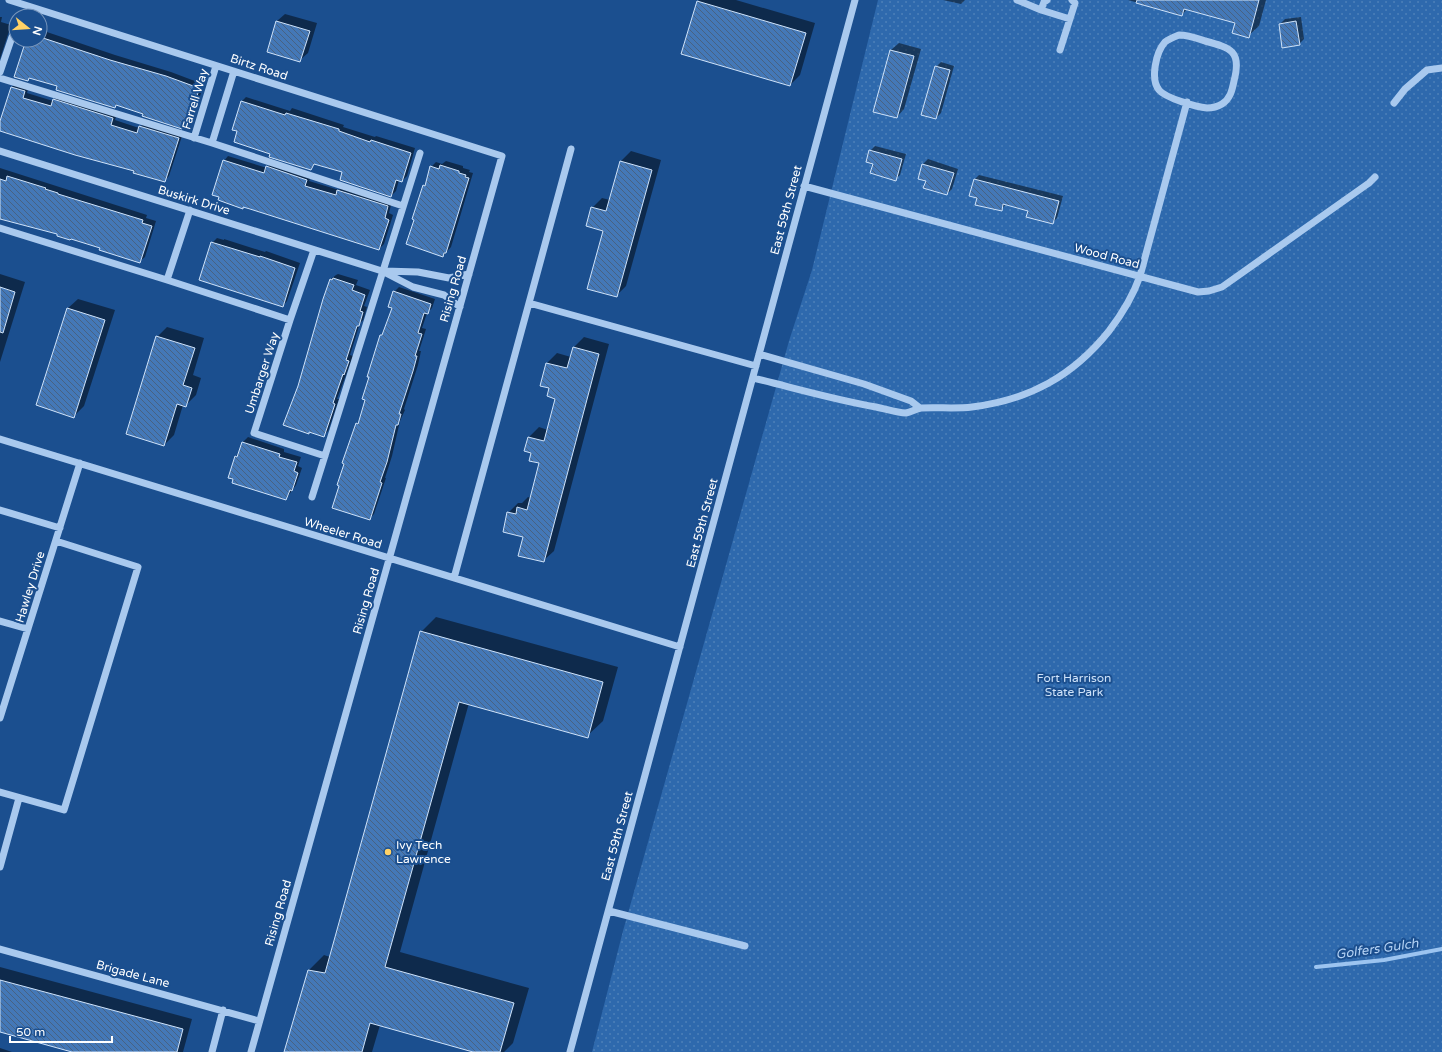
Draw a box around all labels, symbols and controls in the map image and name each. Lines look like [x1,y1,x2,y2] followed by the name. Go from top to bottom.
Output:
[8,8,48,48] north arrow
[30,25,45,37] text: N
[228,51,290,83] street label: Birtz Road
[179,66,211,131] street label: Farrell Way
[767,163,805,256] street label: East 59th Street
[156,182,232,218] street label: Buskirk Drive
[1073,241,1141,271] street label: Wood Road
[437,254,469,324] street label: Rising Road
[242,330,282,416] street label: Umbarger Way
[683,476,721,569] street label: East 59th Street
[302,515,384,551] street label: Wheeler Road
[12,549,48,624] street label: Hawley Drive
[350,566,382,636] street label: Rising Road
[1037,671,1111,699] park label: Fort Harrison State Park
[598,789,636,882] street label: East 59th Street
[396,838,451,866] place label: Ivy Tech Lawrence
[383,847,393,857] marker: Ivy Tech Lawrence
[262,878,294,948] street label: Rising Road
[1335,935,1420,963] water label: Golfers Gulch
[95,957,171,991] street label: Brigade Lane
[10,1018,112,1044] scale bar
[16,1025,45,1039] text: 50 m

